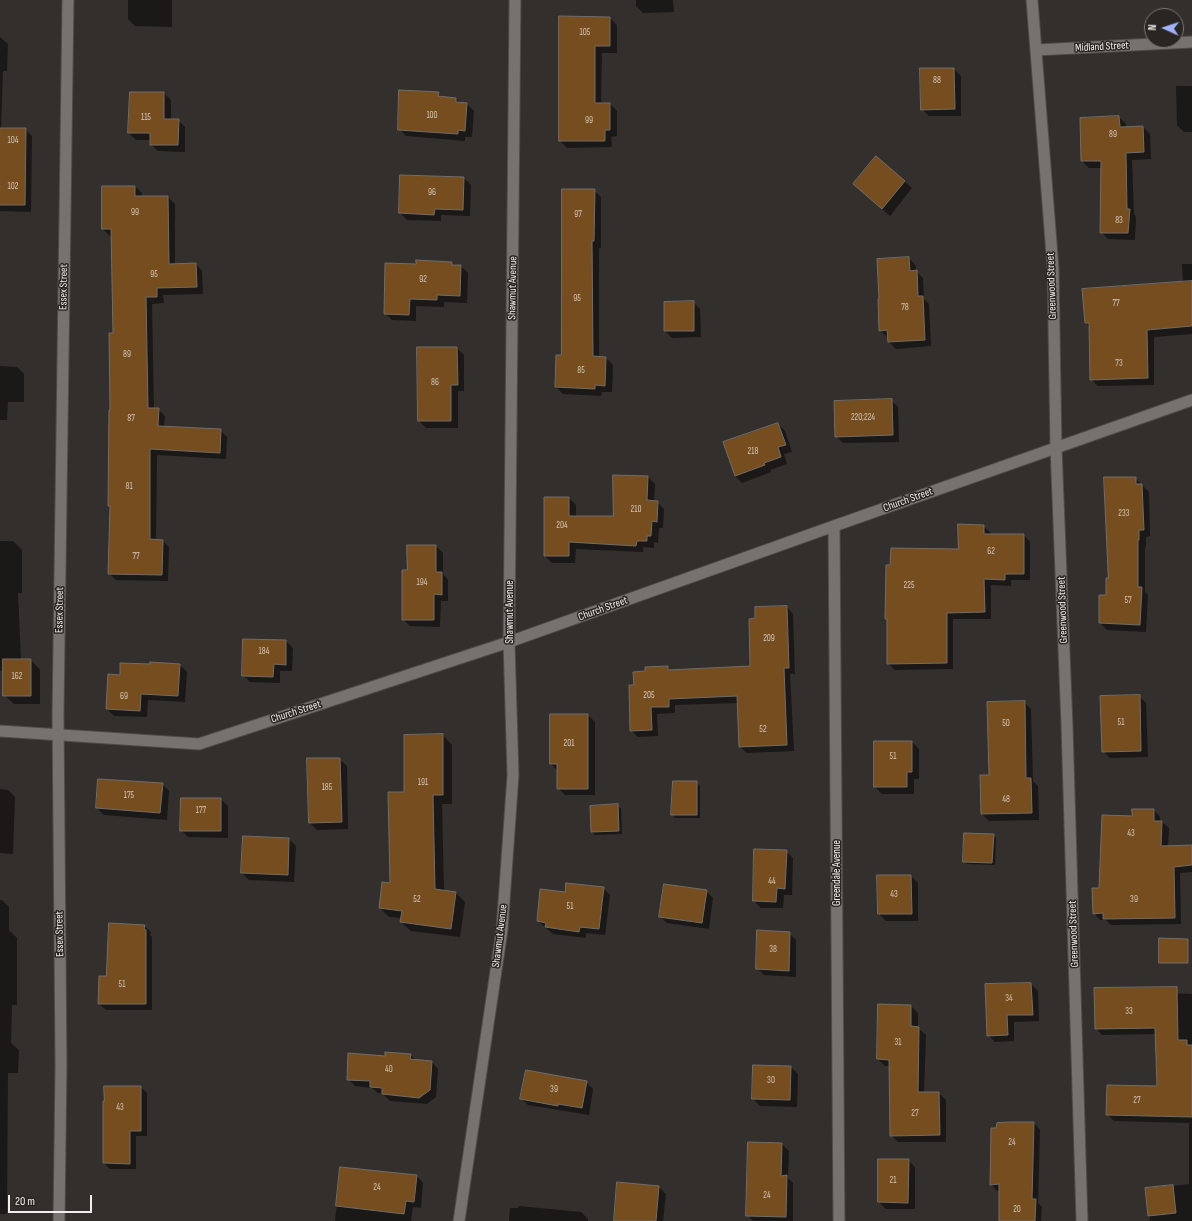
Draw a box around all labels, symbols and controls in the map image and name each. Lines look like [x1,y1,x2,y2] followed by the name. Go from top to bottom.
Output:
[1144,8,1184,48] north arrow
[1146,24,1159,31] text: N
[580,28,590,38] house number: 105
[1075,39,1129,55] street label: Midland Street
[933,76,941,86] house number: 88
[426,111,438,121] house number: 100
[141,113,151,123] house number: 115
[585,116,593,126] house number: 99
[1109,130,1117,140] house number: 89
[8,136,18,146] house number: 104
[8,182,18,192] house number: 102
[428,188,436,198] house number: 96
[131,208,139,218] house number: 99
[574,210,582,220] house number: 97
[1115,216,1123,226] house number: 83
[1044,252,1060,320] street label: Greenwood Street
[506,256,520,320] street label: Shawmut Avenue
[57,264,71,310] street label: Essex Street
[150,270,158,280] house number: 95
[419,275,427,285] house number: 92
[573,294,581,304] house number: 95
[1112,299,1120,309] house number: 77
[901,303,909,313] house number: 78
[123,350,131,360] house number: 89
[1115,359,1123,369] house number: 73
[577,366,585,376] house number: 85
[431,378,439,388] house number: 86
[851,413,875,423] house number: 220;224
[127,414,135,424] house number: 87
[748,447,758,457] house number: 218
[125,482,133,492] house number: 81
[881,485,935,515] street label: Church Street
[631,505,641,515] house number: 210
[1118,509,1130,519] house number: 233
[556,521,568,531] house number: 204
[987,547,995,557] house number: 62
[132,552,140,562] house number: 77
[1055,576,1071,644] street label: Greenwood Street
[417,578,427,588] house number: 194
[503,580,517,644] street label: Shawmut Avenue
[903,581,915,591] house number: 225
[53,587,67,633] street label: Essex Street
[576,594,630,624] street label: Church Street
[1124,596,1132,606] house number: 57
[763,634,775,644] house number: 209
[258,647,270,657] house number: 184
[12,672,22,682] house number: 162
[643,691,655,701] house number: 205
[120,692,128,702] house number: 69
[269,698,323,726] street label: Church Street
[1118,718,1124,728] house number: 51
[1002,719,1010,729] house number: 50
[759,725,767,735] house number: 52
[564,739,574,749] house number: 201
[890,752,896,762] house number: 51
[418,778,428,788] house number: 191
[322,783,332,793] house number: 185
[124,791,134,801] house number: 175
[1002,795,1010,805] house number: 48
[196,806,206,816] house number: 177
[1127,829,1135,839] house number: 43
[830,840,844,906] street label: Greendale Avenue
[768,877,776,887] house number: 44
[890,890,898,900] house number: 43
[413,895,421,905] house number: 52
[1130,895,1138,905] house number: 39
[1066,900,1082,968] street label: Greenwood Street
[567,902,573,912] house number: 51
[490,904,510,968] street label: Shawmut Avenue
[53,911,67,957] street label: Essex Street
[769,945,777,955] house number: 38
[119,980,125,990] house number: 51
[1005,994,1013,1004] house number: 34
[1125,1007,1133,1017] house number: 33
[895,1038,901,1048] house number: 31
[385,1065,393,1075] house number: 40
[767,1076,775,1086] house number: 30
[550,1085,558,1095] house number: 39
[1133,1096,1141,1106] house number: 27
[116,1103,124,1113] house number: 43
[911,1109,919,1119] house number: 27
[1008,1138,1016,1148] house number: 24
[890,1176,896,1186] house number: 21
[373,1183,381,1193] house number: 24
[10,1187,94,1213] scale bar
[763,1191,771,1201] house number: 24
[15,1194,35,1209] text: 20 m
[1013,1205,1021,1215] house number: 20

